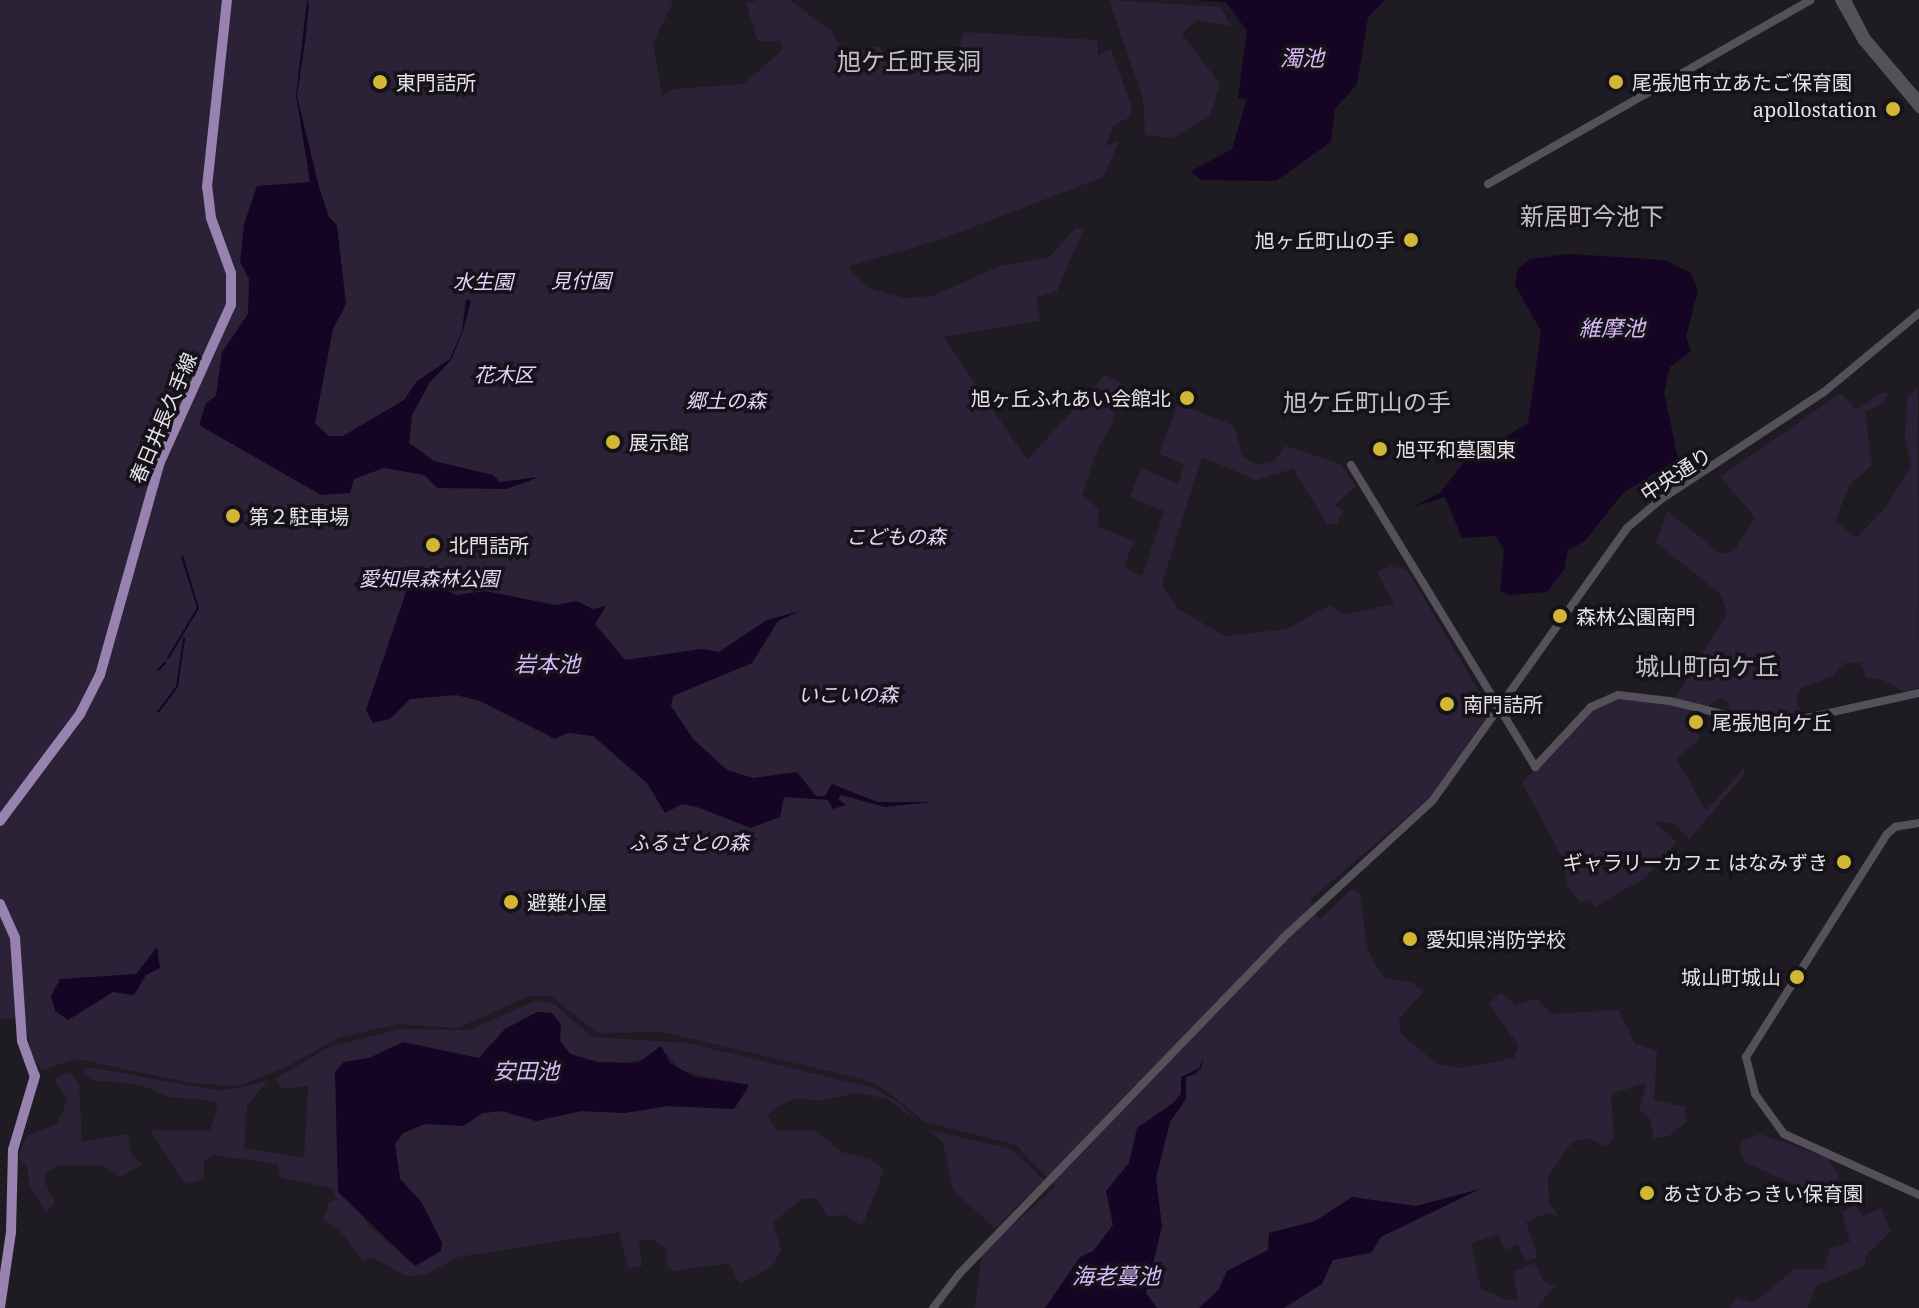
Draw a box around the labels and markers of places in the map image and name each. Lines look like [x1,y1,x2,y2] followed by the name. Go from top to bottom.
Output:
[396,70,476,94] place label: 東門詰所
[1632,70,1852,94] place label: 尾張旭市立あたご保育園
[371,73,389,91] marker: 東門詰所
[1607,73,1625,91] marker: 尾張旭市立あたご保育園
[1753,97,1877,121] place label: apollostation
[1884,100,1902,118] marker: apollostation
[1255,228,1395,252] place label: 旭ヶ丘町山の手
[1402,231,1420,249] marker: 旭ヶ丘町山の手
[971,386,1171,410] place label: 旭ヶ丘ふれあい会館北
[1178,389,1196,407] marker: 旭ヶ丘ふれあい会館北
[629,430,689,454] place label: 展示館
[604,433,622,451] marker: 展示館
[1396,437,1516,461] place label: 旭平和墓園東
[1371,440,1389,458] marker: 旭平和墓園東
[249,504,349,528] place label: 第２駐車場
[224,507,242,525] marker: 第２駐車場
[449,533,529,557] place label: 北門詰所
[424,536,442,554] marker: 北門詰所
[1576,604,1696,628] place label: 森林公園南門
[1551,607,1569,625] marker: 森林公園南門
[1463,692,1543,716] place label: 南門詰所
[1438,695,1456,713] marker: 南門詰所
[1712,710,1832,734] place label: 尾張旭向ケ丘
[1687,713,1705,731] marker: 尾張旭向ケ丘
[1563,850,1828,874] place label: ギャラリーカフェ はなみずき
[1835,853,1853,871] marker: ギャラリーカフェ はなみずき
[527,890,607,914] place label: 避難小屋
[502,893,520,911] marker: 避難小屋
[1426,927,1566,951] place label: 愛知県消防学校
[1401,930,1419,948] marker: 愛知県消防学校
[1681,965,1781,989] place label: 城山町城山
[1788,968,1806,986] marker: 城山町城山
[1663,1181,1863,1205] place label: あさひおっきい保育園
[1638,1184,1656,1202] marker: あさひおっきい保育園

